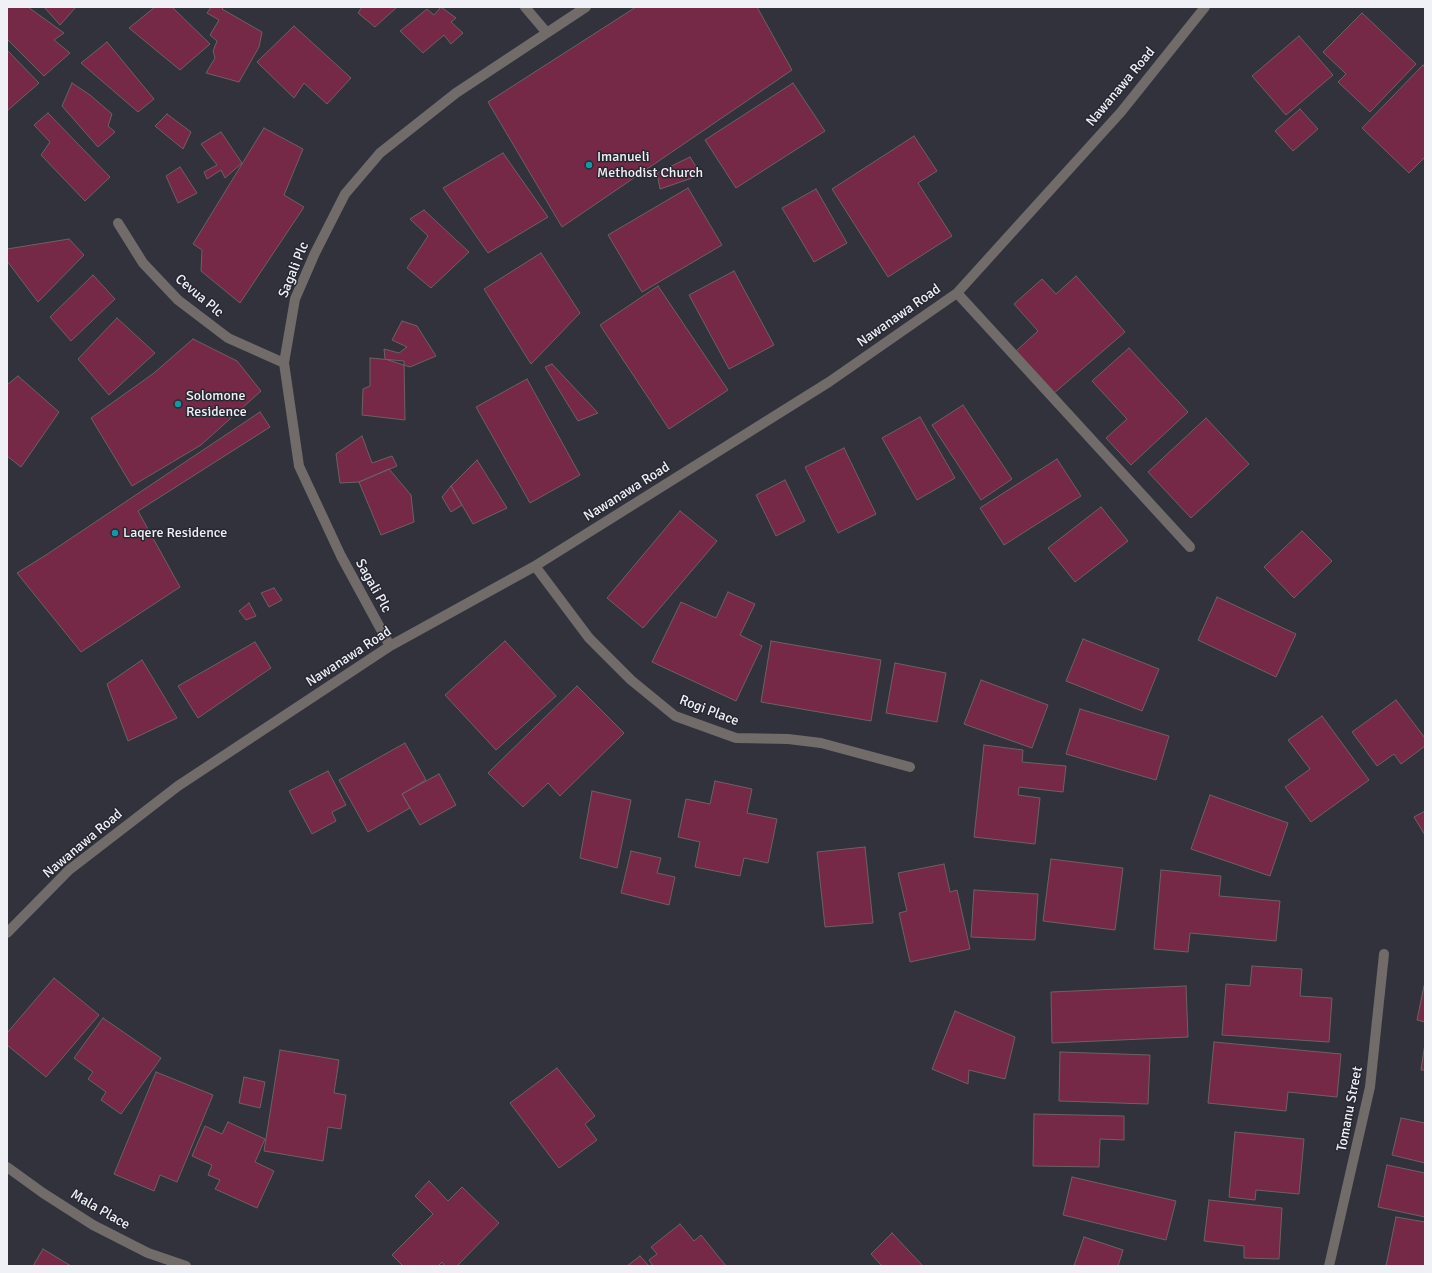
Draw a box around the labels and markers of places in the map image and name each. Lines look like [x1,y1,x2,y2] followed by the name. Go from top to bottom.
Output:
[597,149,703,182] place label: Imanueli Methodist Church
[584,160,594,170] marker: Imanueli Methodist Church
[186,388,247,420] place label: Solomone Residence
[173,399,183,409] marker: Solomone Residence
[123,525,227,541] place label: Laqere Residence
[110,528,120,538] marker: Laqere Residence

